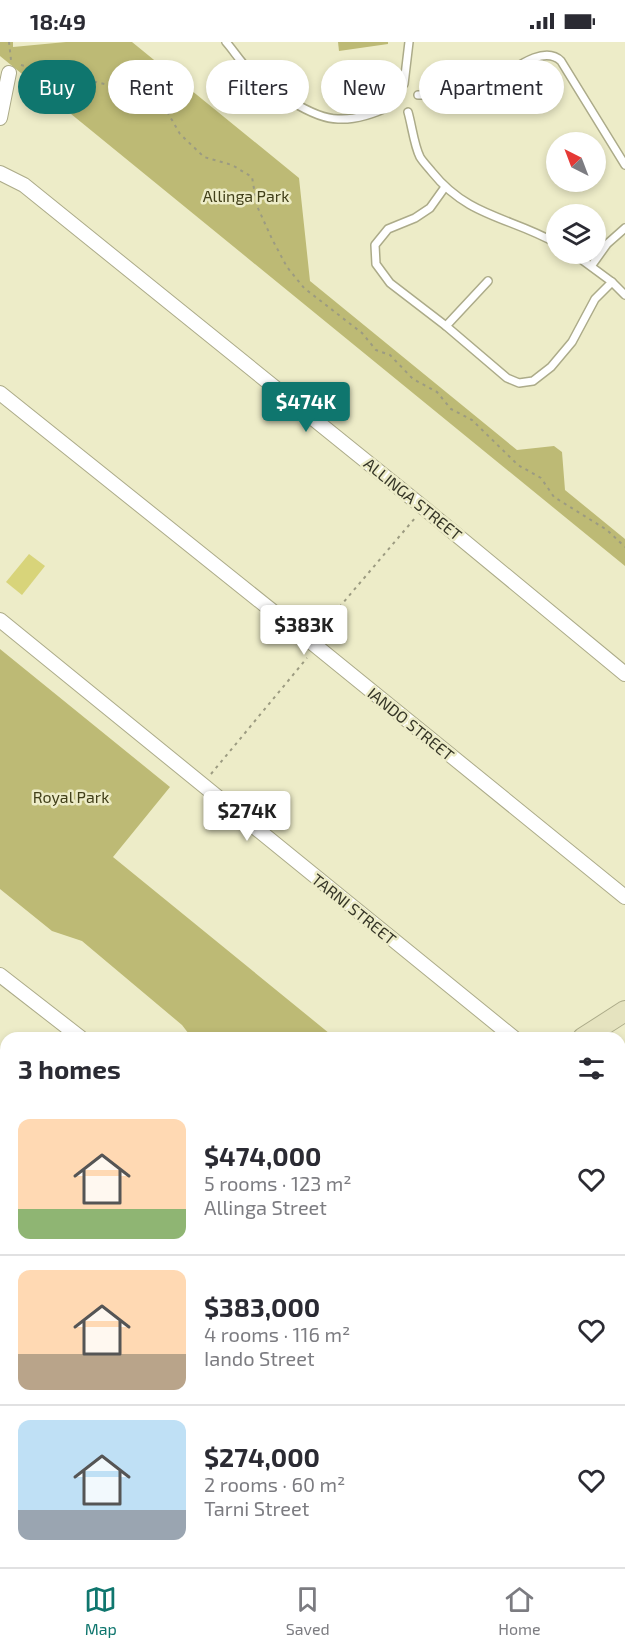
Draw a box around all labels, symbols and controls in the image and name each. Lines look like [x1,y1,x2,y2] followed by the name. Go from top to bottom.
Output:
[30,8,86,34] text: 18:49
[18,60,96,114] chip: Buy
[108,60,194,114] chip: Rent
[206,60,309,114] chip: Filters
[321,60,407,114] chip: New
[419,60,564,114] chip: Apartment
[546,132,606,192] north arrow
[546,132,606,264] map controls
[203,186,289,205] park label: Allinga Park
[546,204,606,264] button: layers
[264,382,348,433] pin: $474K
[276,389,336,413] text: $474K
[361,453,466,544] street label: ALLINGA STREET
[262,605,346,656] pin: $383K
[274,612,334,636] text: $383K
[364,683,458,764] street label: IANDO STREET
[33,787,109,806] park label: Royal Park
[205,791,289,842] pin: $274K
[217,798,277,822] text: $274K
[308,869,400,948] street label: TARNI STREET
[575,1052,608,1085] icon: filters
[18,1053,121,1084] text: 3 homes
[204,1140,321,1171] text: $474,000
[66,1143,138,1215] icon: home
[575,1163,608,1196] icon: heart
[204,1171,352,1195] text: 5 rooms · 123 m²
[204,1195,327,1219] text: Allinga Street
[204,1291,320,1322] text: $383,000
[66,1294,138,1366] icon: home
[575,1314,608,1347] icon: heart
[204,1322,350,1346] text: 4 rooms · 116 m²
[204,1346,315,1370] text: Iando Street
[204,1441,320,1472] text: $274,000
[66,1444,138,1516] icon: home
[575,1464,608,1497] icon: heart
[204,1472,345,1496] text: 2 rooms · 60 m²
[204,1496,309,1520] text: Tarni Street
[84,1583,117,1638] tab: Map
[286,1583,330,1638] tab: Saved
[498,1583,541,1638] tab: Home

